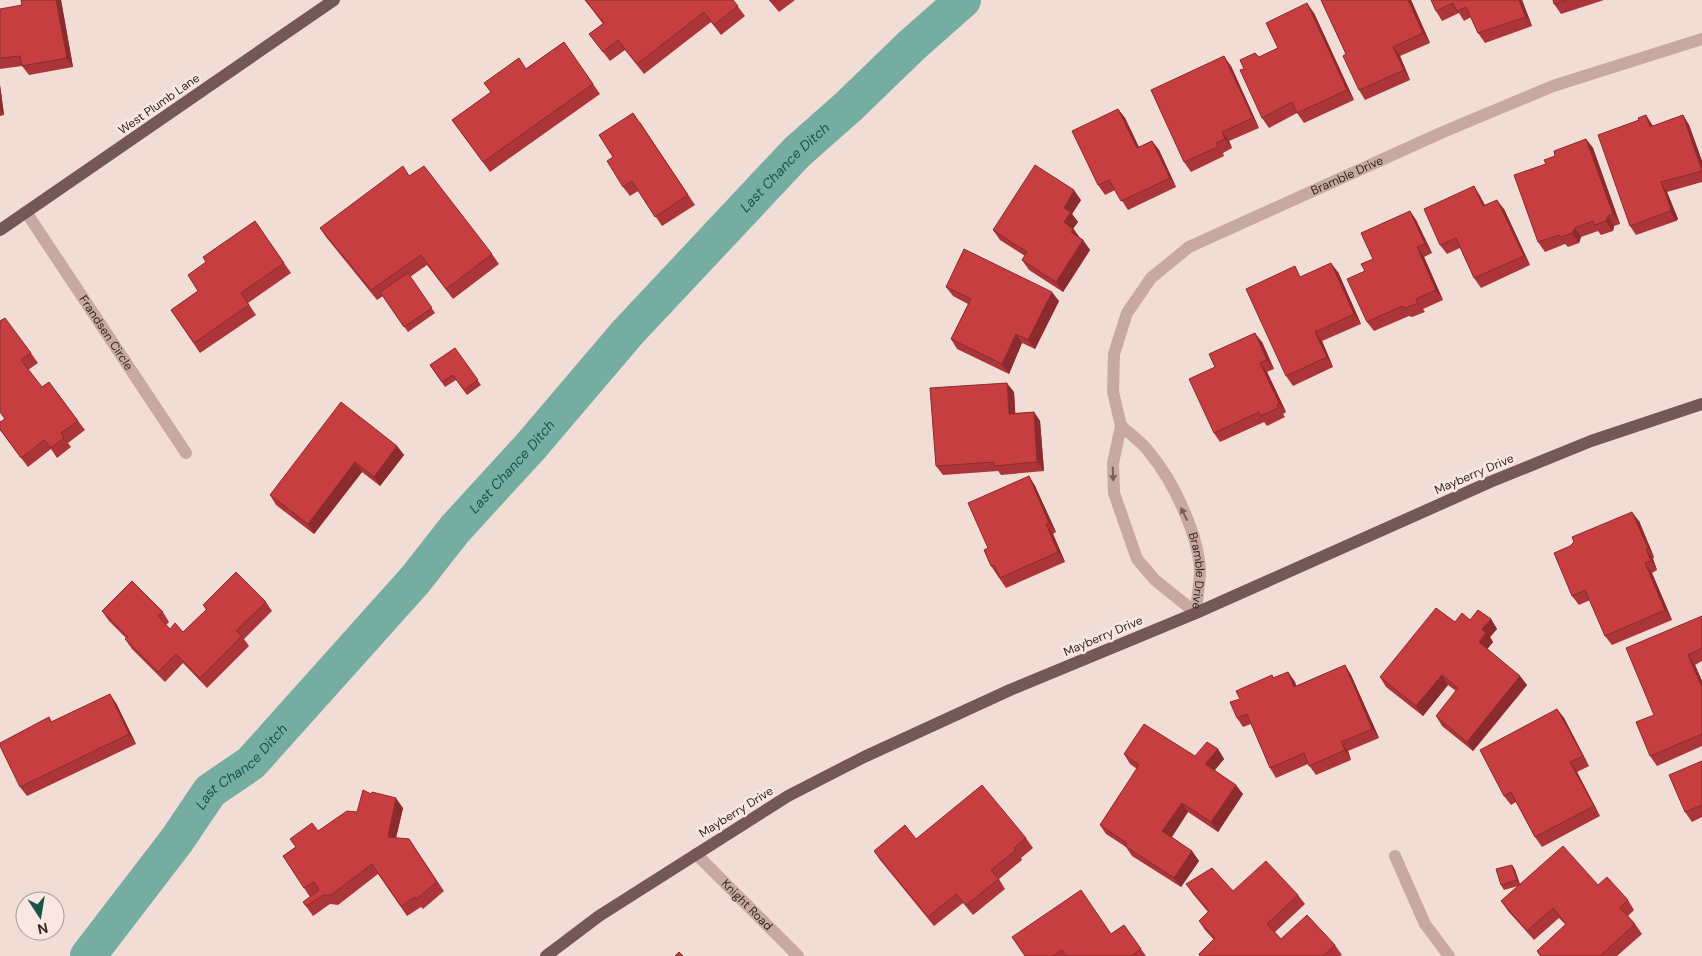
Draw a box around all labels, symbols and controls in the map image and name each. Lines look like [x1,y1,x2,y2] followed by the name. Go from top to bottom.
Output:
[115,70,203,138] street label: West Plumb Lane
[736,119,833,216] water label: Last Chance Ditch
[1308,152,1386,199] street label: Bramble Drive
[76,292,137,374] street label: Frandsen Circle
[465,416,558,517] water label: Last Chance Ditch
[1432,450,1516,498] street label: Mayberry Drive
[1109,467,1117,483] one-way arrow
[1180,507,1188,521] one-way arrow
[1185,530,1208,610] street label: Bramble Drive
[1061,612,1145,660] street label: Mayberry Drive
[191,720,291,813] water label: Last Chance Ditch
[696,783,776,841] street label: Mayberry Drive
[718,876,776,934] street label: Knight Road
[15,891,65,941] north arrow
[36,919,50,939] text: N

